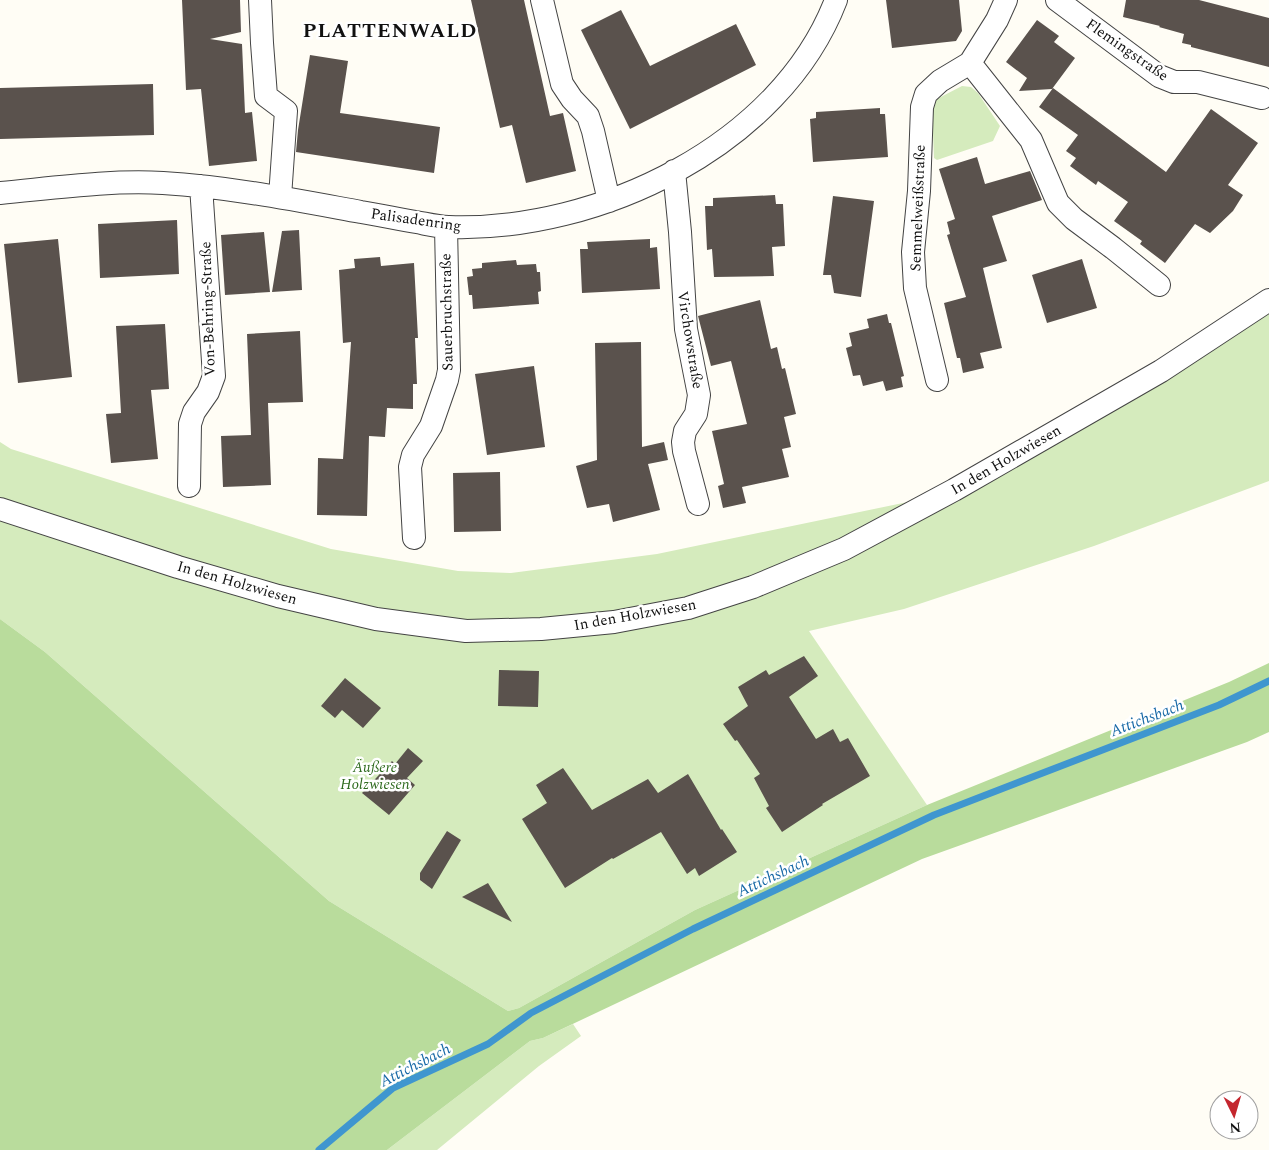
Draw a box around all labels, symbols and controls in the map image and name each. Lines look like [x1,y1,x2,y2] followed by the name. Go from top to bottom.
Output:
[1081,13,1173,87] street label: Flemingstraße
[303,16,477,46] district label: PLATTENWALD
[904,144,932,272] street label: Semmelweißstraße
[369,202,463,238] street label: Palisadenring
[194,241,222,377] street label: Von-Behring-Straße
[434,253,460,371] street label: Sauerbruchstraße
[671,290,709,390] street label: Virchowstraße
[947,419,1066,501] street label: In den Holzwiesen
[174,555,300,611] street label: In den Holzwiesen
[572,593,698,637] street label: In den Holzwiesen
[1106,693,1187,743] water label: Attichsbach
[340,756,410,796] park label: Äußere Holzwiesen
[732,849,813,904] water label: Attichsbach
[374,1037,455,1094] water label: Attichsbach
[1209,1090,1259,1140] north arrow
[1228,1116,1242,1138] text: N

